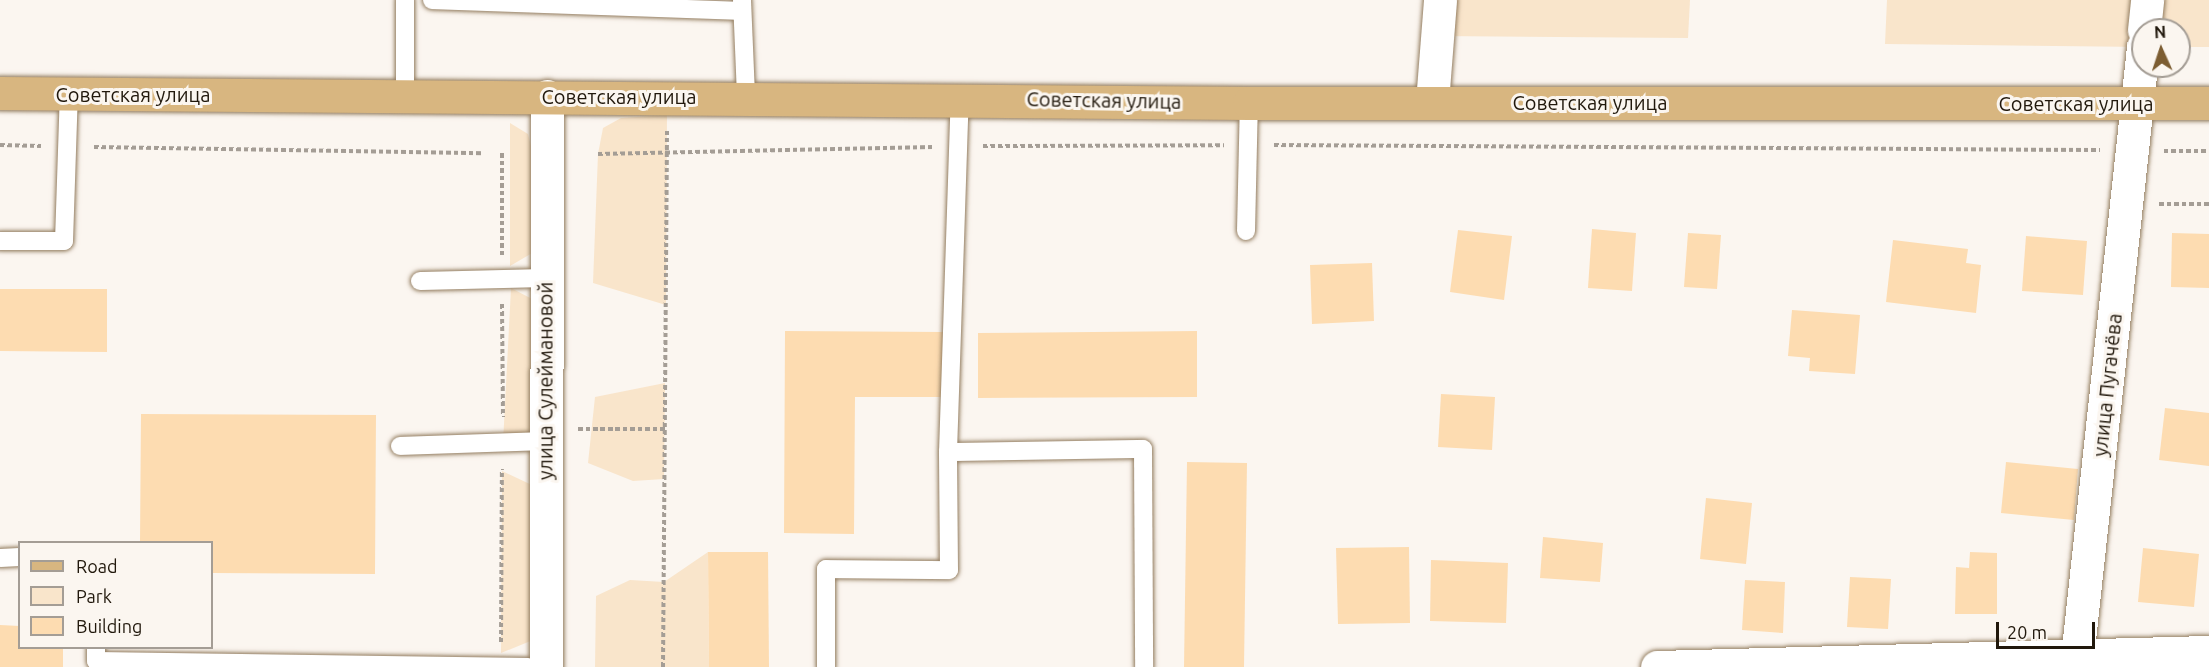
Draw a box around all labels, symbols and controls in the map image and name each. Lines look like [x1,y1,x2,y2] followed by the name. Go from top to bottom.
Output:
[2131,18,2191,78] north arrow
[2154,23,2167,41] text: N
[56,82,210,106] street label: Советская улица
[542,84,696,108] street label: Советская улица
[1026,87,1182,113] street label: Советская улица
[1513,90,1667,114] street label: Советская улица
[1999,91,2153,115] street label: Советская улица
[533,282,557,480] street label: улица Сулеймановой
[2088,312,2126,458] street label: улица Пугачёва
[18,541,213,649] legend
[76,556,118,576] text: Road
[76,586,112,606] text: Park
[1999,610,2098,648] scale bar
[76,616,142,636] text: Building
[2007,622,2047,642] text: 20 m

